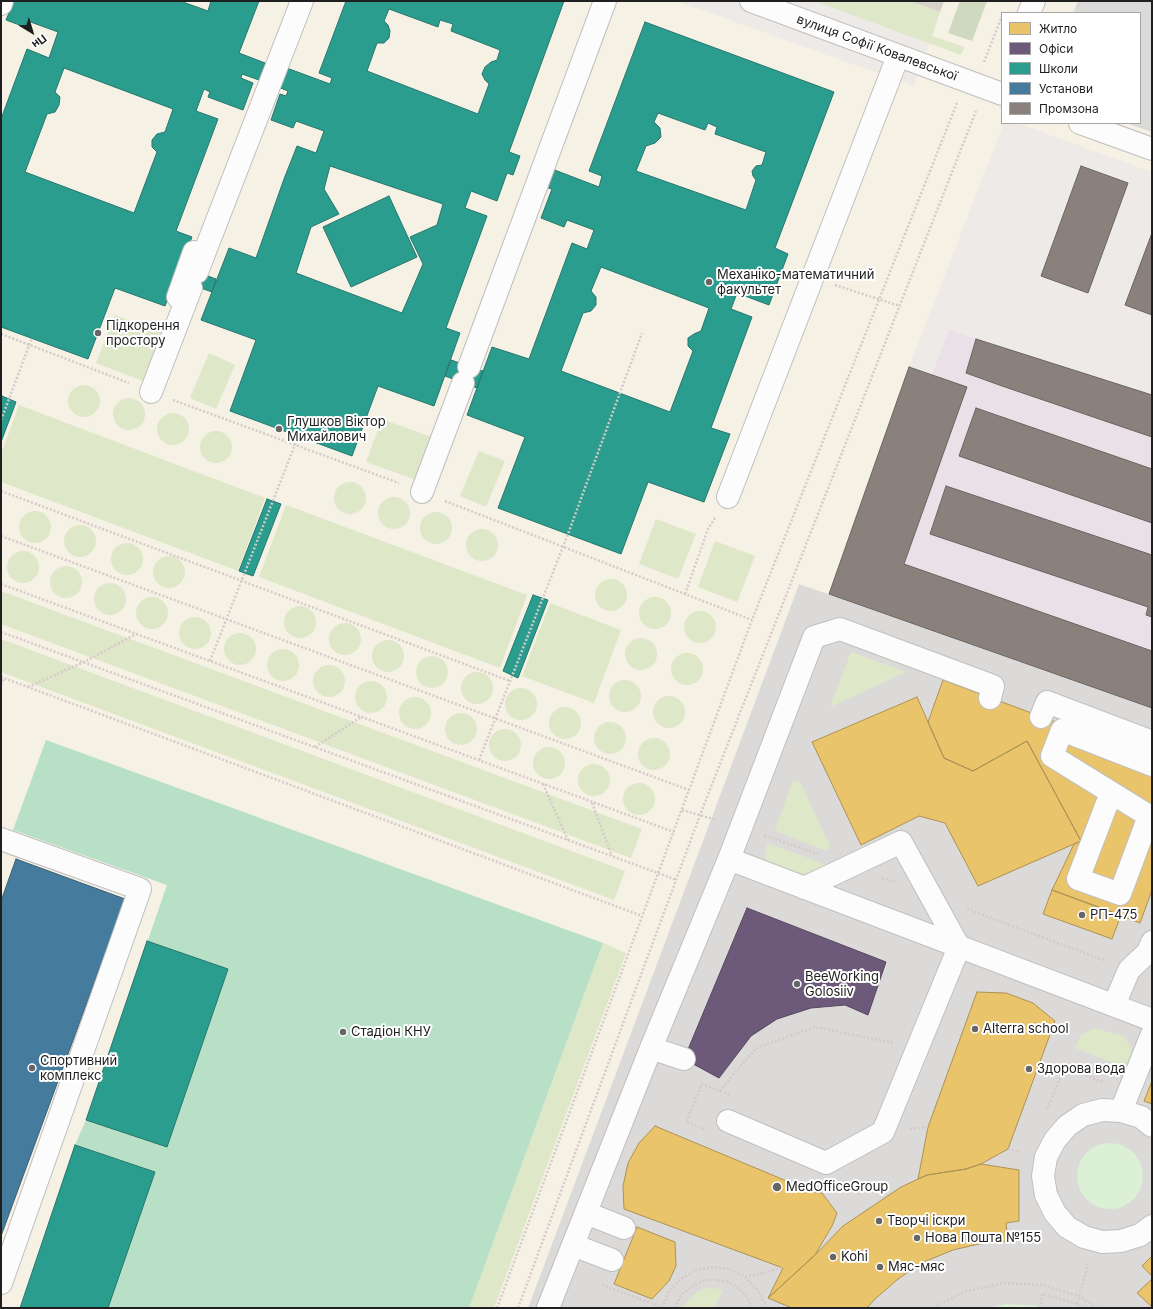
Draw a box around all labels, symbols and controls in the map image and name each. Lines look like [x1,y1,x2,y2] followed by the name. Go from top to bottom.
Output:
[12,12,52,52] north arrow
[794,12,960,84] street label: вулиця Софії Ковалевської
[1001,12,1141,124] legend
[1039,21,1077,36] text: Житло
[29,31,50,52] text: Пн
[1039,41,1073,56] text: Офіси
[1039,61,1078,76] text: Школи
[1039,81,1093,96] text: Установи
[1039,101,1099,116] text: Промзона
[717,267,874,298] place label: Механіко-математичний факультет
[704,277,714,287] marker: Механіко-математичний факультет
[106,318,180,349] place label: Підкорення простору
[93,328,103,338] marker: Підкорення простору
[287,414,386,445] place label: Глушков Віктор Михайлович
[274,424,284,434] marker: Глушков Віктор Михайлович
[1090,907,1137,923] place label: РП-475
[1077,910,1087,920] marker: РП-475
[805,969,879,1000] place label: BeeWorking Golosiiv
[792,979,802,989] marker: BeeWorking Golosiiv
[983,1021,1069,1037] place label: Alterra school
[351,1024,431,1040] place label: Стадіон КНУ
[970,1024,980,1034] marker: Alterra school
[338,1027,348,1037] marker: Стадіон КНУ
[40,1053,117,1084] place label: Спортивний комплекс
[1037,1061,1126,1077] place label: Здорова вода
[27,1063,37,1073] marker: Спортивний комплекс
[1024,1064,1034,1074] marker: Здорова вода
[786,1179,888,1195] place label: MedOfficeGroup
[771,1181,783,1193] marker: MedOfficeGroup
[887,1213,965,1229] place label: Творчі іскри
[874,1216,884,1226] marker: Творчі іскри
[925,1230,1041,1246] place label: Нова Пошта №155
[912,1233,922,1243] marker: Нова Пошта №155
[841,1249,868,1265] place label: Kohi
[828,1252,838,1262] marker: Kohi
[888,1259,945,1275] place label: Мяс-мяс
[875,1262,885,1272] marker: Мяс-мяс

